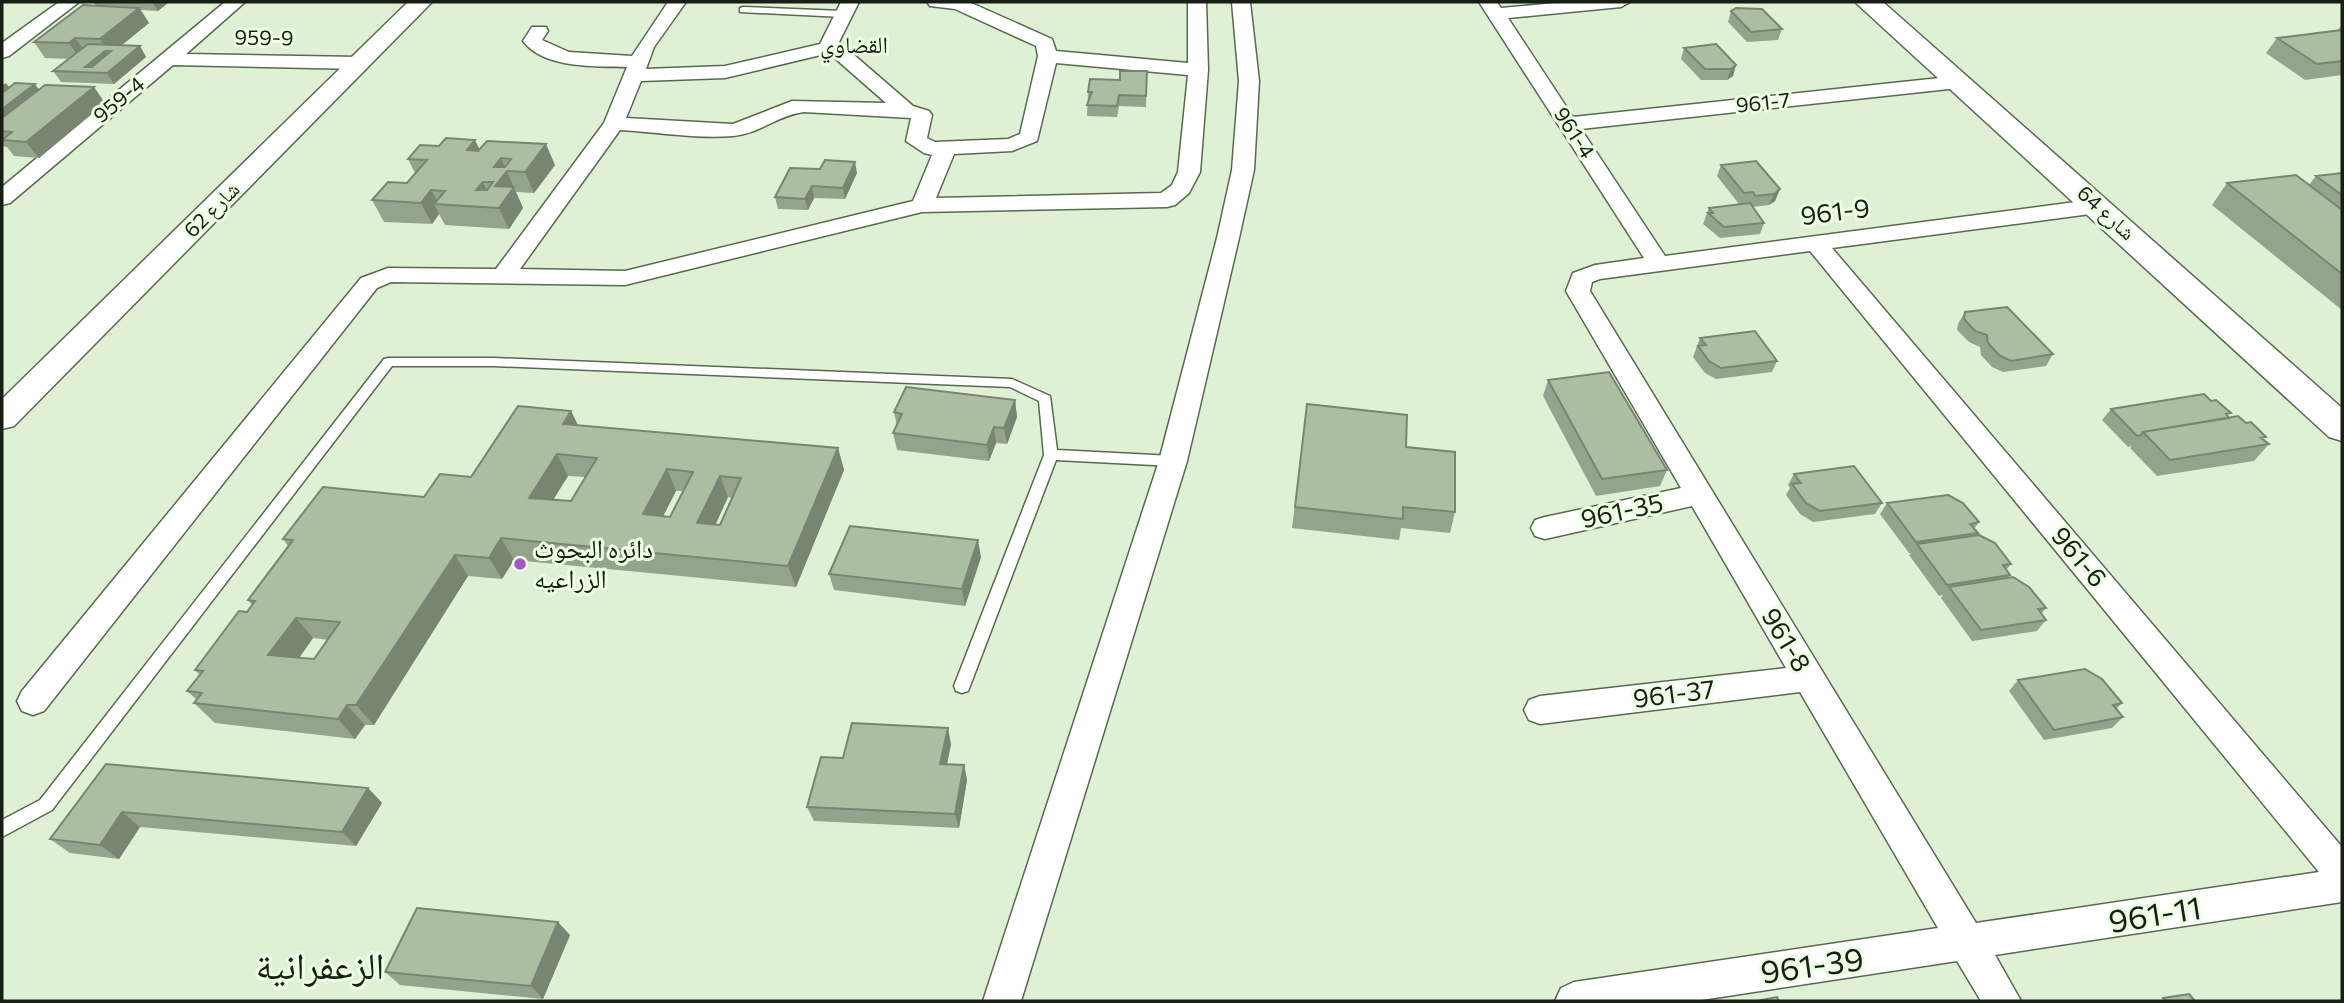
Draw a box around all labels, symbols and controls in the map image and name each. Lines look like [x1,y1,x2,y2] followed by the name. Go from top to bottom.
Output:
[234,23,294,50] street label: 959-9
[820,30,888,64] district label: القضاوي
[87,70,149,127] street label: 959-4
[1734,86,1791,117] street label: 961-7
[1550,102,1601,163] street label: 961-4
[178,176,245,243] street label: شارع 62
[2072,179,2141,246] street label: شارع 64
[1798,191,1871,230] street label: 961-9
[1578,486,1666,533] street label: 961-35
[2046,519,2114,593] street label: 961-6
[534,532,653,594] place label: دائره البحوث الزراعيه
[512,556,528,572] marker: دائره البحوث الزراعيه
[1756,601,1818,677] street label: 961-8
[1631,672,1716,713] street label: 961-37
[2105,886,2204,940] street label: 961-11
[1758,937,1866,991] street label: 961-39
[256,941,384,987] district label: الزعفرانية

